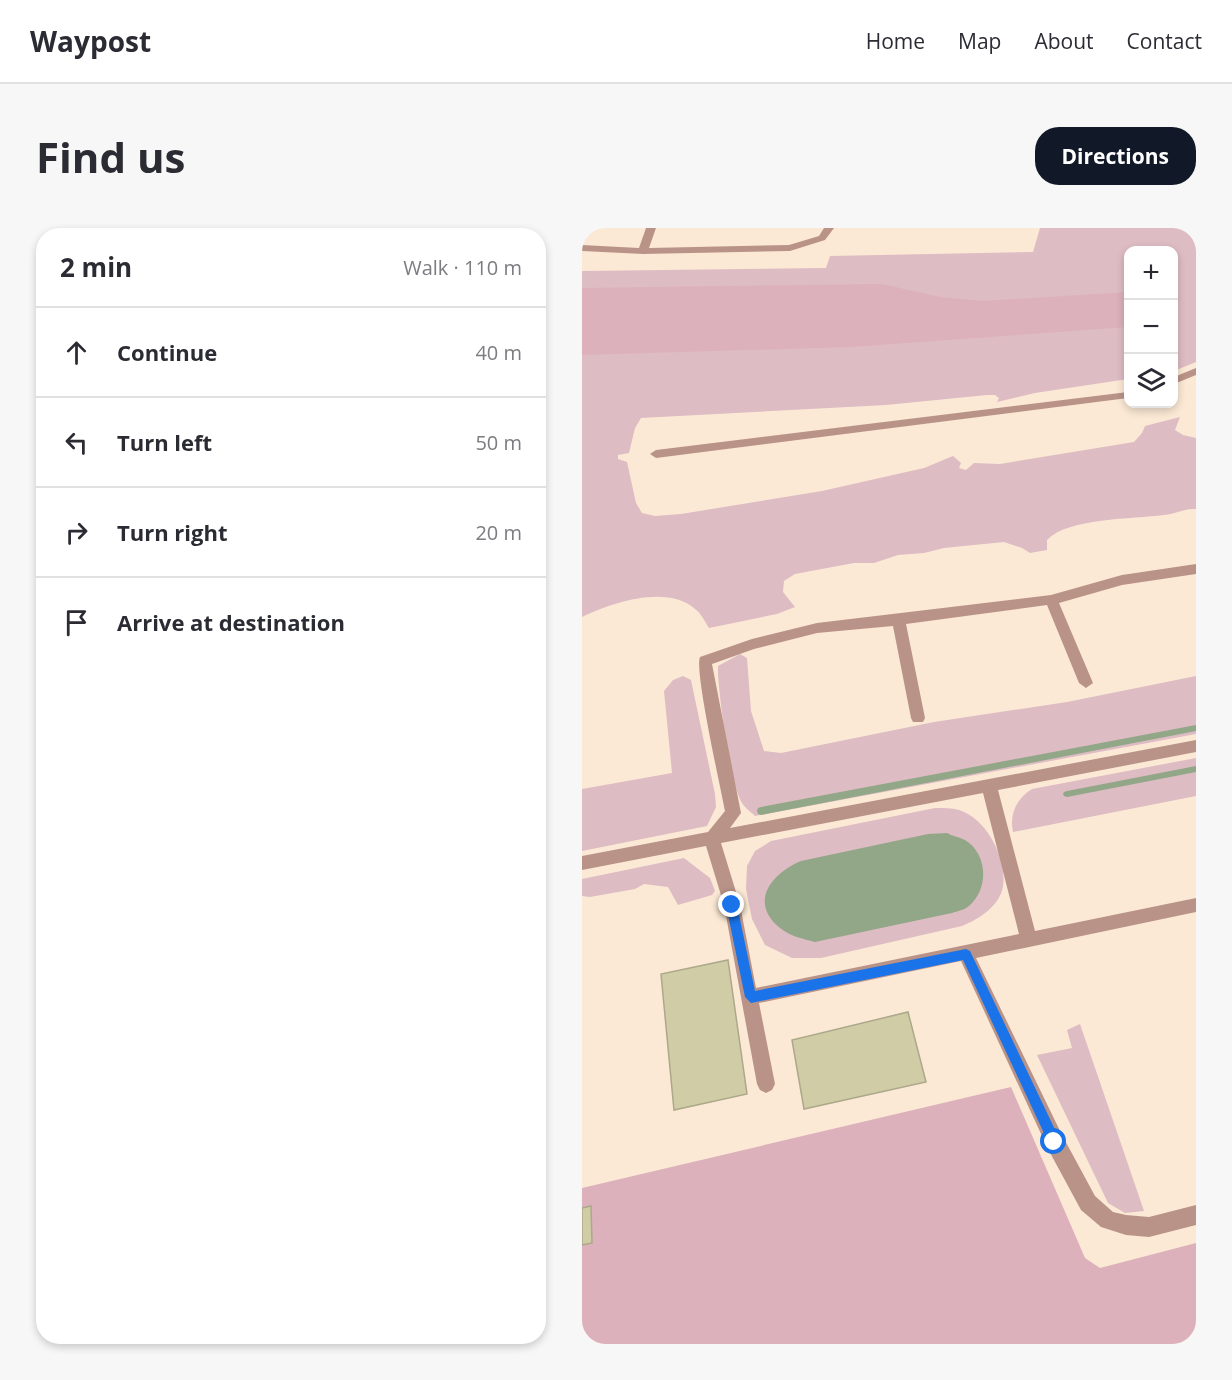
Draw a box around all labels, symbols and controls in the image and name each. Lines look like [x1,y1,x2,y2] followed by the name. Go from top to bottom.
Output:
[30,22,151,60] text: Waypost
[866,27,925,55] text: Home
[958,27,1001,55] text: Map
[1034,27,1094,55] text: About
[1127,27,1202,55] text: Contact
[1035,127,1196,185] button: Directions
[36,128,185,185] text: Find us
[1124,246,1178,408] map controls
[1124,246,1178,300] button: +
[60,249,132,285] text: 2 min
[403,254,522,281] text: Walk · 110 m
[1124,300,1178,354] button: −
[60,336,93,369] icon: ahead
[117,337,217,367] text: Continue
[475,339,522,366] text: 40 m
[1124,354,1178,408] button: layers
[60,426,93,459] icon: left
[117,427,212,457] text: Turn left
[475,429,522,456] text: 50 m
[60,516,93,549] icon: right
[117,517,228,547] text: Turn right
[475,519,522,546] text: 20 m
[60,606,93,639] icon: arrive
[117,607,345,637] text: Arrive at destination
[718,891,744,917] route end
[1040,1128,1066,1154] route start

